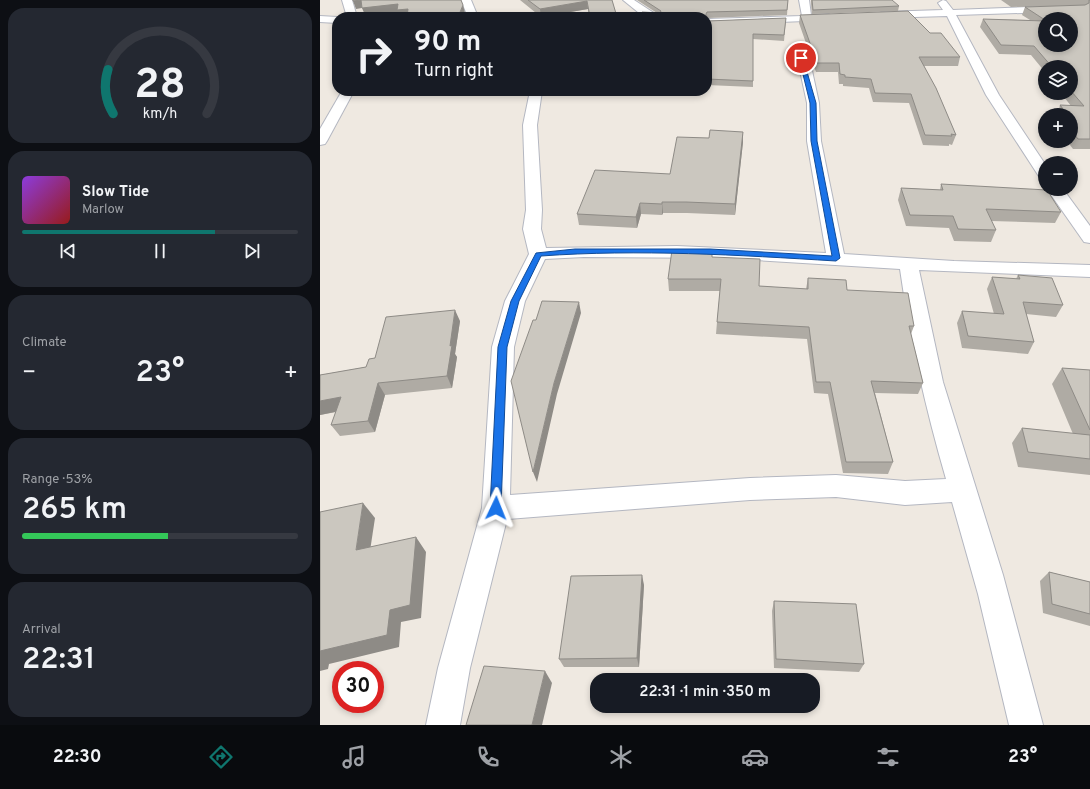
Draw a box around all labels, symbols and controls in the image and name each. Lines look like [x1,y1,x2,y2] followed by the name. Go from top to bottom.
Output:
[1038,12,1078,196] map controls
[1038,12,1078,52] button: search
[414,25,481,61] text: 90 m
[348,28,400,80] icon: right
[784,41,818,75] pin
[790,47,812,69] icon: arrive
[134,60,186,113] text: 28
[414,60,494,83] text: Turn right
[1038,60,1078,100] button: layers
[143,104,177,122] text: km/h
[1038,108,1078,148] button: +
[1038,156,1078,196] button: −
[82,183,149,202] text: Slow Tide
[82,202,124,218] text: Marlow
[57,240,79,262] icon: previous
[149,240,171,262] icon: pause
[241,240,263,262] icon: next
[22,335,67,351] text: Climate
[136,355,184,392] text: 23°
[22,360,36,387] text: −
[284,360,298,387] text: +
[22,472,93,488] text: Range · 53%
[475,487,517,529] position arrow
[22,492,127,529] text: 265 km
[22,622,61,638] text: Arrival
[22,642,96,679] text: 22:31
[332,661,384,713] speed limit sign: 30
[639,683,771,702] text: 22:31 · 1 min · 350 m
[207,743,235,771] icon: directions
[340,743,368,771] icon: music
[474,743,502,771] icon: phone
[607,743,635,771] icon: climate
[741,743,769,771] icon: car
[874,743,902,771] icon: filters
[53,746,101,769] text: 22:30
[1008,746,1037,769] text: 23°

